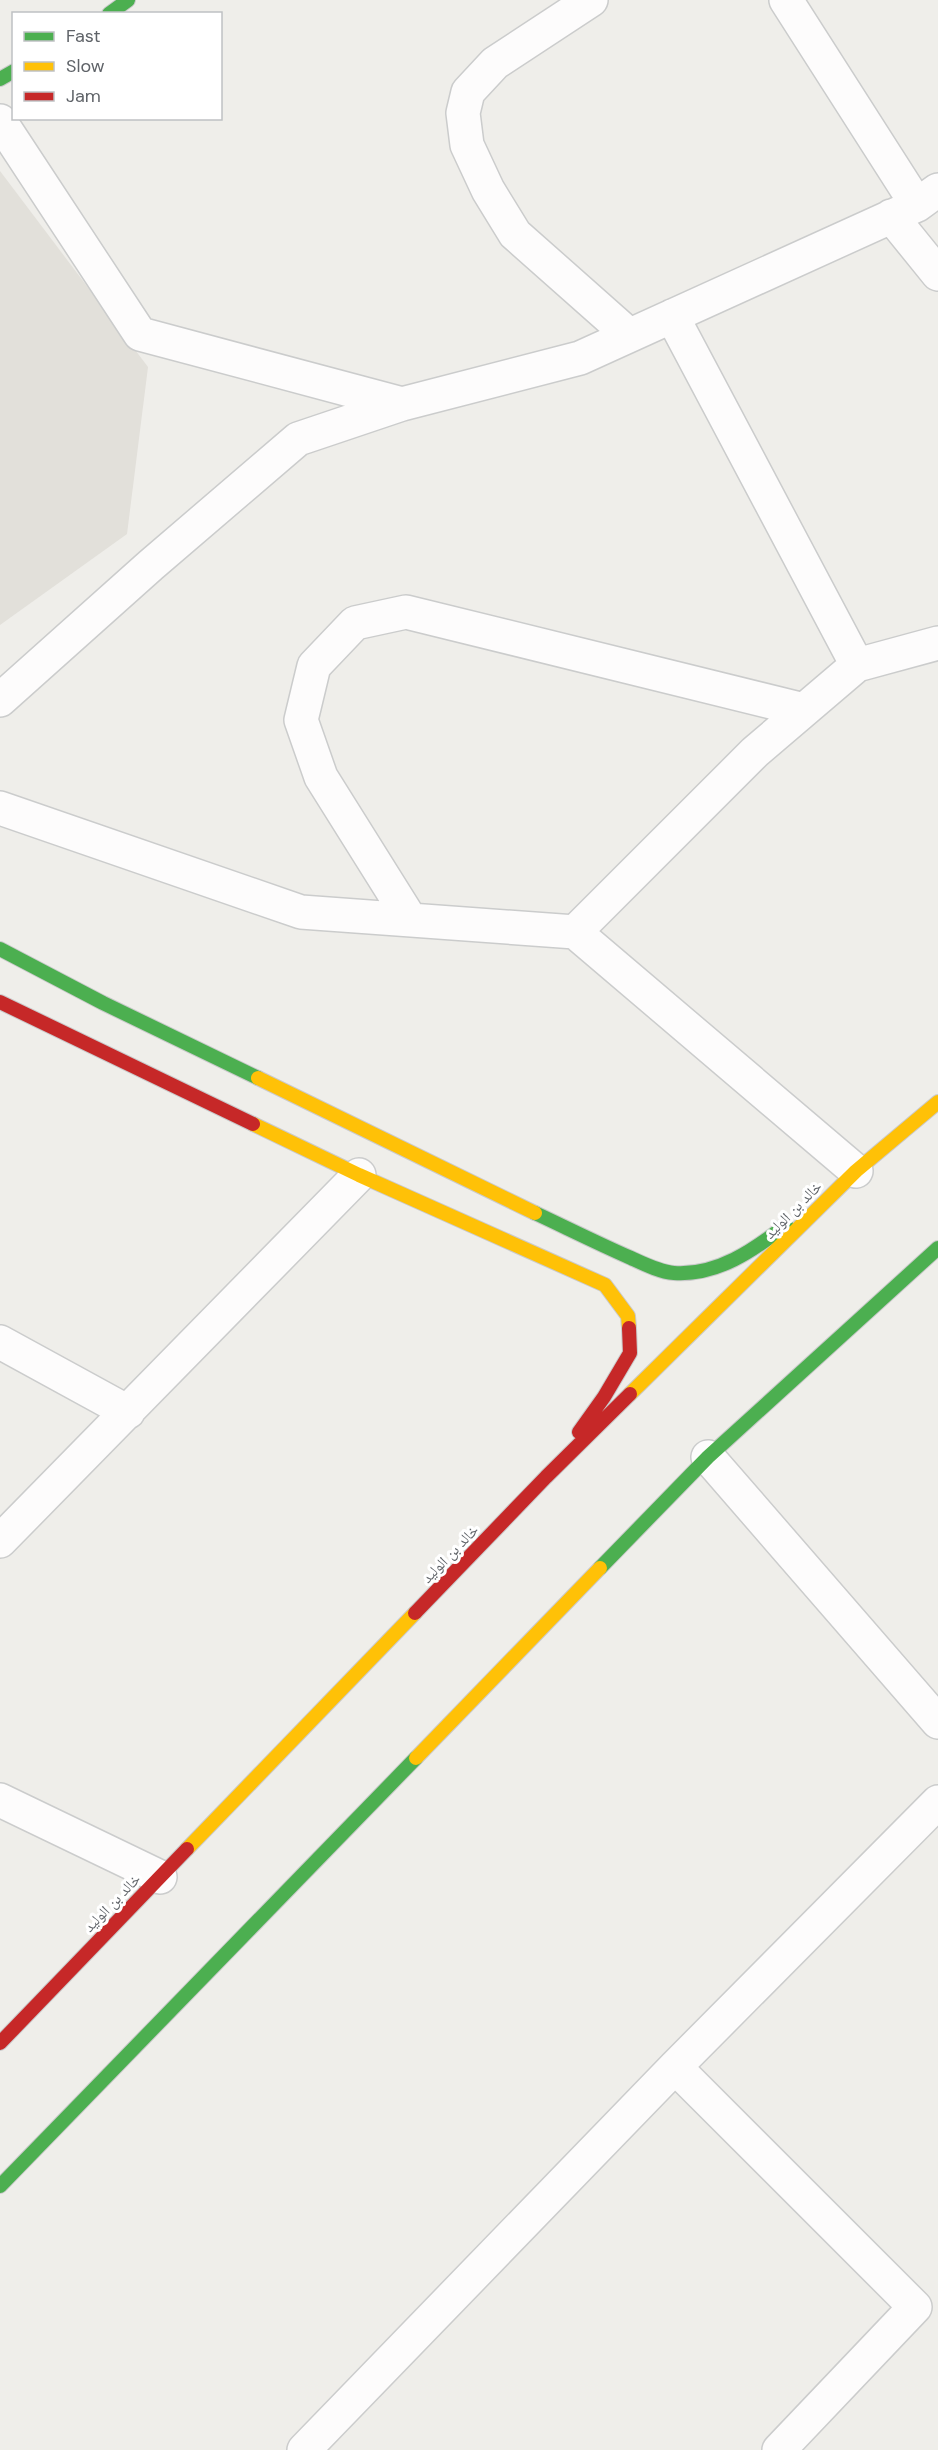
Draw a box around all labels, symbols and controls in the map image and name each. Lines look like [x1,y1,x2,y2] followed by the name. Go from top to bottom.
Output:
[12,12,222,120] legend
[66,24,101,48] text: Fast
[66,54,105,78] text: Slow
[66,84,101,108] text: Jam
[760,1176,827,1243] street label: خالد بن الوليد
[417,1520,483,1588] street label: خالد بن الوليد
[79,1869,145,1937] street label: خالد بن الوليد

